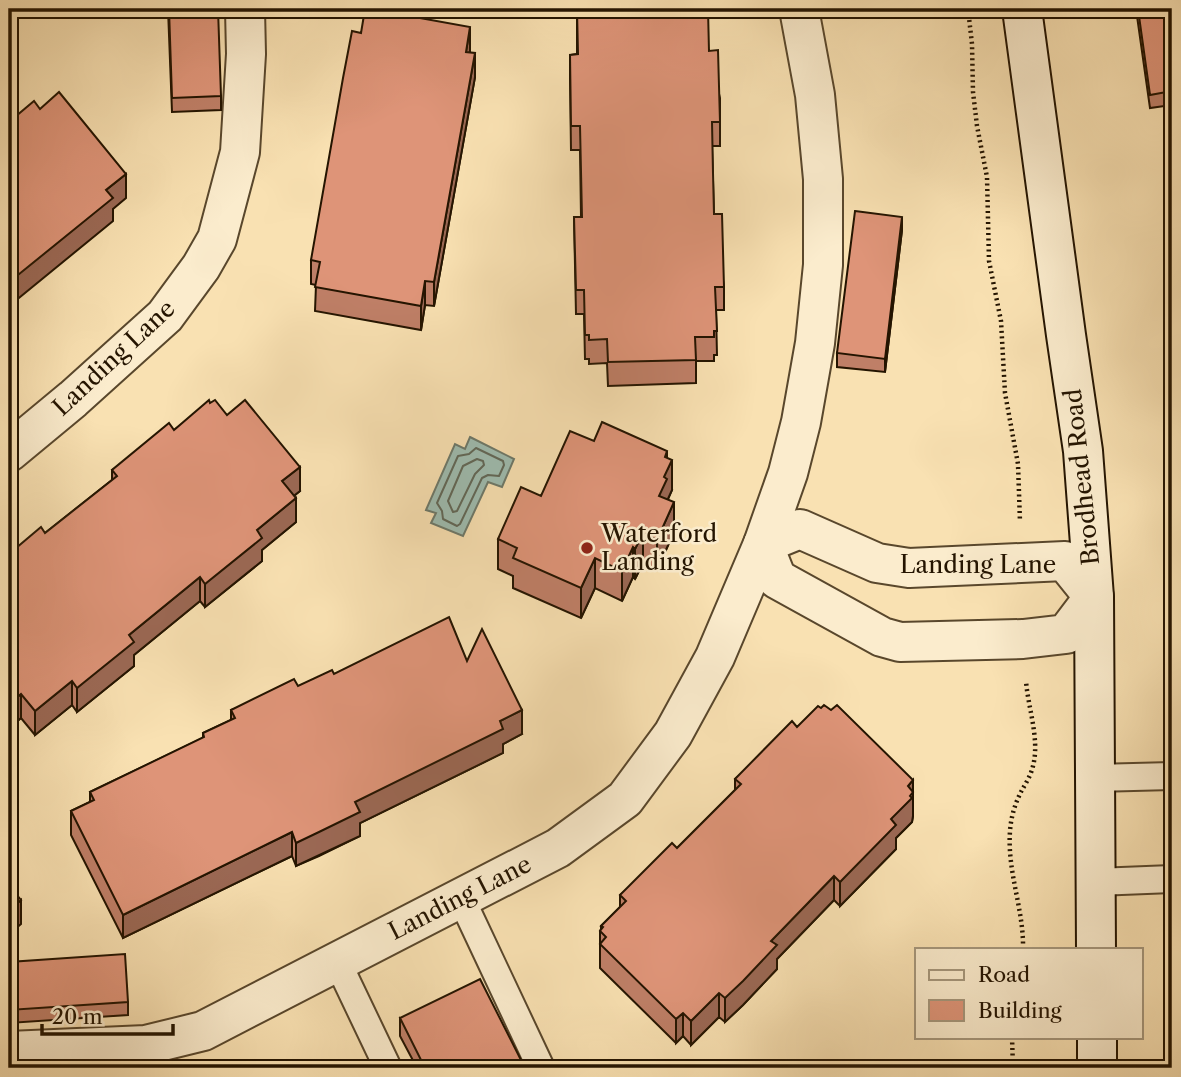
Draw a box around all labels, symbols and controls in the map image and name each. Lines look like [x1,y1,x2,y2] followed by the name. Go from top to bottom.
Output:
[47,294,181,422] street label: Landing Lane
[1058,387,1105,567] street label: Brodhead Road
[600,519,718,576] place label: Waterford Landing
[579,540,595,556] marker: Waterford Landing
[900,550,1056,579] street label: Landing Lane
[384,849,536,946] street label: Landing Lane
[915,948,1142,1038] legend
[978,962,1030,987] text: Road
[42,993,173,1037] scale bar
[978,998,1063,1023] text: Building
[52,1004,103,1029] text: 20 m

